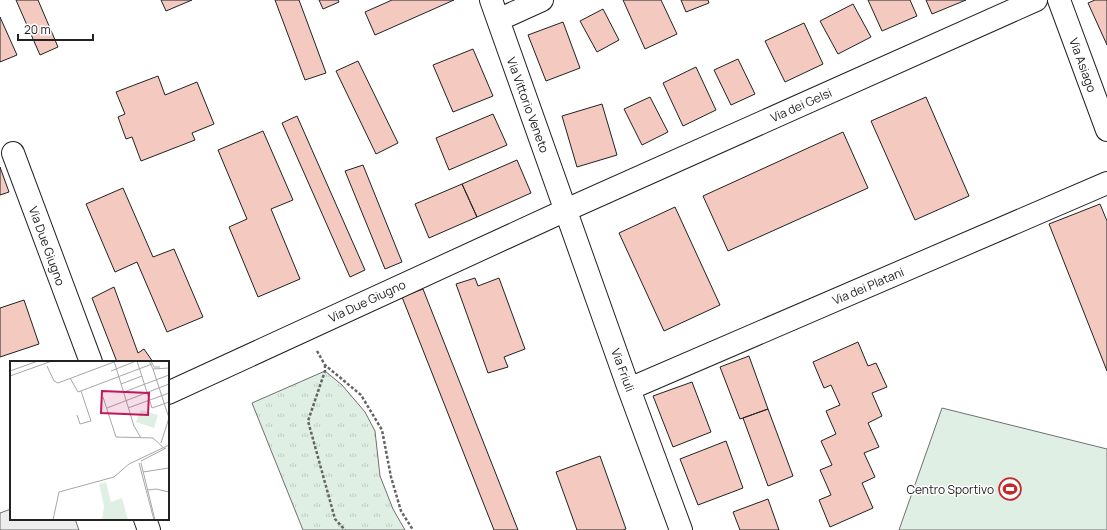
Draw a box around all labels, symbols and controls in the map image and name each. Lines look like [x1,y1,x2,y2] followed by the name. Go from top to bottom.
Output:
[18,16,93,42] scale bar
[24,21,51,38] text: 20 m
[1065,36,1101,94] street label: Via Asiago
[503,55,553,155] street label: Via Vittorio Veneto
[768,84,834,126] street label: Via dei Gelsi
[25,204,69,288] street label: Via Due Giugno
[830,263,906,309] street label: Via dei Platani
[326,276,408,326] street label: Via Due Giugno
[607,346,639,394] street label: Via Friuli
[10,361,169,520] inset map
[997,476,1023,502] sports icon: Centro Sportivo
[906,481,994,498] place label: Centro Sportivo

